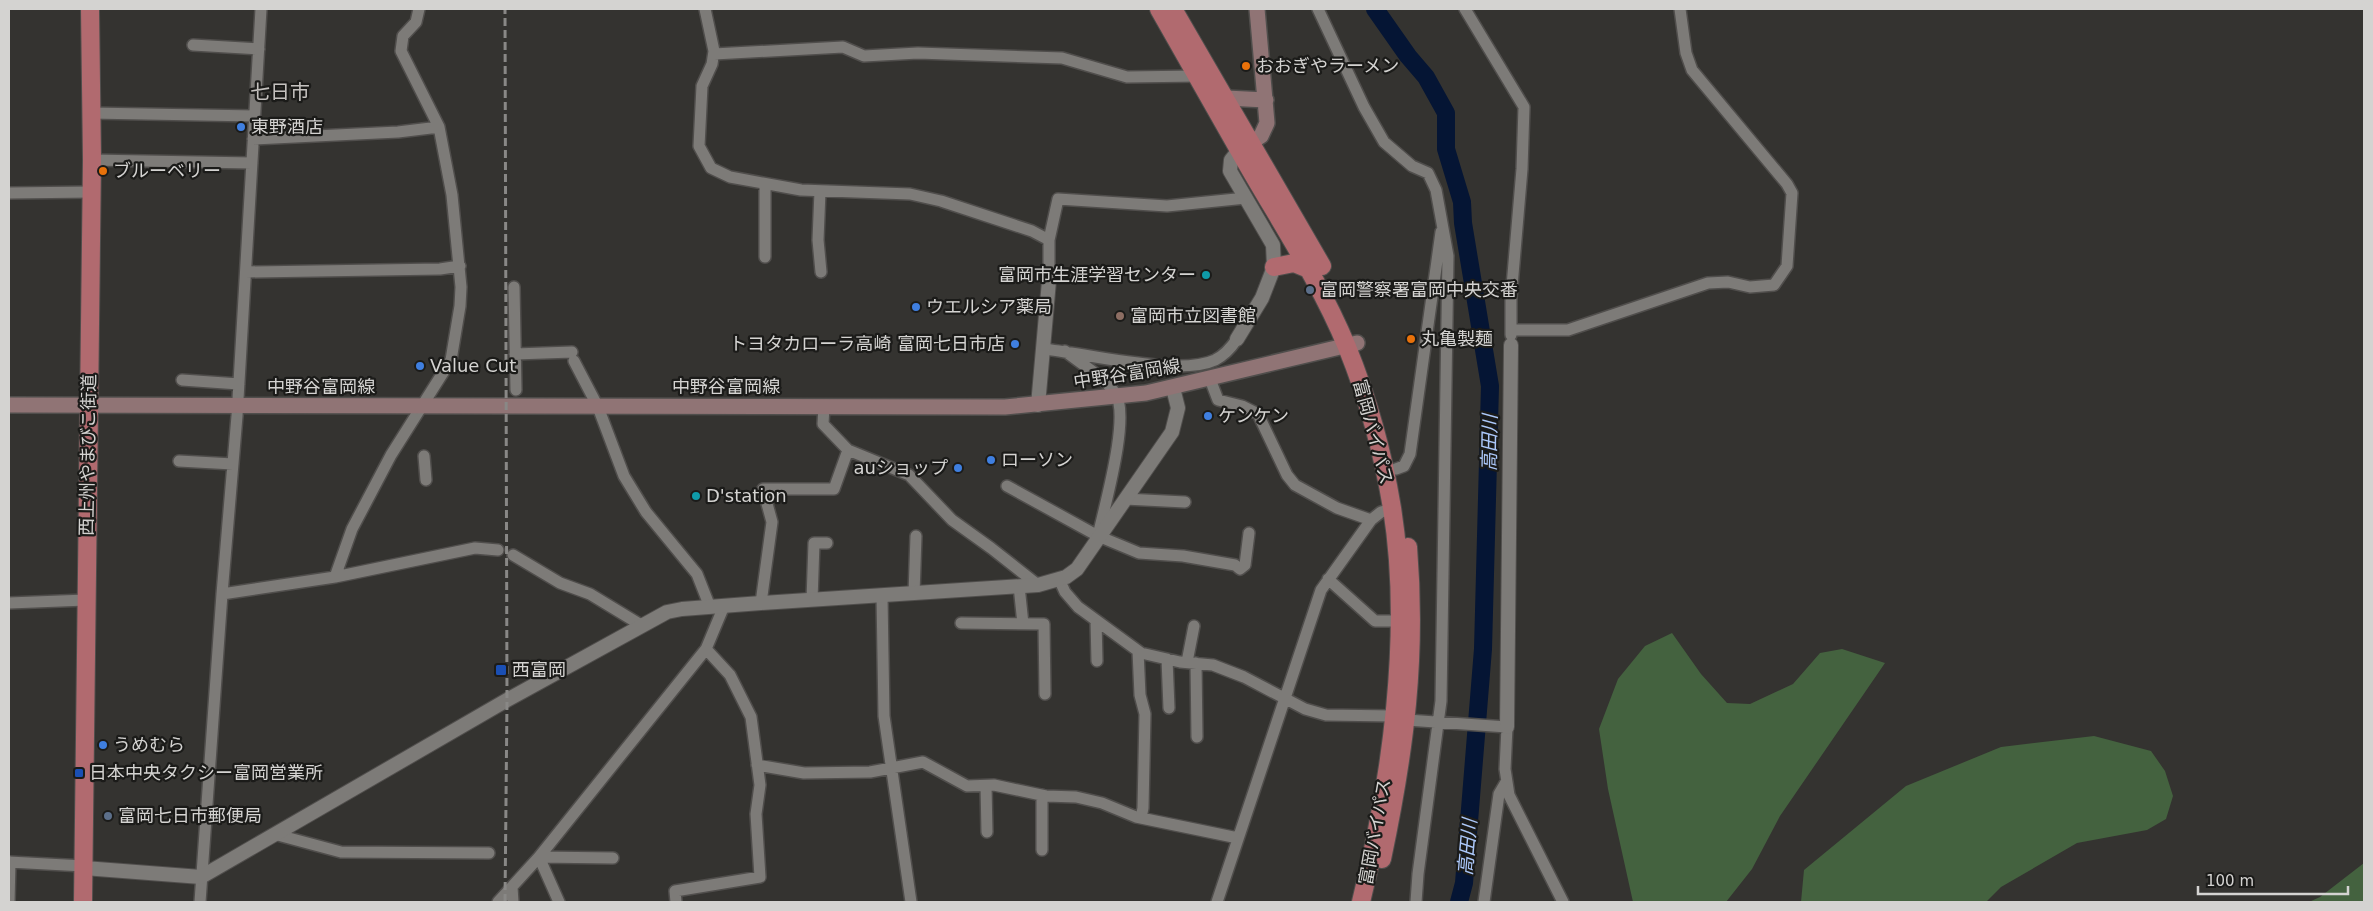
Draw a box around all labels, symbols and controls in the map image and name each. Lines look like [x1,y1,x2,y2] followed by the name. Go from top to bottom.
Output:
[1256,55,1399,76] place label: おおぎやラーメン
[1240,60,1252,72] marker: おおぎやラーメン
[250,80,310,104] district label: 七日市
[251,116,323,137] place label: 東野酒店
[235,121,247,133] marker: 東野酒店
[113,160,221,181] place label: ブルーベリー
[97,165,109,177] marker: ブルーベリー
[998,264,1196,285] place label: 富岡市生涯学習センター
[1200,269,1212,281] marker: 富岡市生涯学習センター
[1320,279,1518,300] place label: 富岡警察署富岡中央交番
[1304,284,1316,296] marker: 富岡警察署富岡中央交番
[926,296,1052,317] place label: ウエルシア薬局
[910,301,922,313] marker: ウエルシア薬局
[1130,305,1256,326] place label: 富岡市立図書館
[1114,310,1126,322] marker: 富岡市立図書館
[1421,328,1493,349] place label: 丸亀製麺
[729,333,1005,354] place label: トヨタカローラ高崎 富岡七日市店
[1405,333,1417,345] marker: 丸亀製麺
[1009,338,1021,350] marker: トヨタカローラ高崎 富岡七日市店
[430,355,516,376] place label: Value Cut
[1072,355,1182,392] street label: 中野谷富岡線
[414,360,426,372] marker: Value Cut
[76,374,99,536] street label: 西上州やまびこ街道
[267,376,375,397] street label: 中野谷富岡線
[672,376,780,397] street label: 中野谷富岡線
[1349,377,1398,487] street label: 富岡バイパス
[1218,405,1289,426] place label: ケンケン
[1202,410,1214,422] marker: ケンケン
[1478,412,1501,472] water label: 高田川
[1001,449,1073,470] place label: ローソン
[985,454,997,466] marker: ローソン
[854,457,948,478] place label: auショップ
[952,462,964,474] marker: auショップ
[706,485,787,506] place label: D'station
[690,490,702,502] marker: D'station
[512,659,566,680] place label: 西富岡
[494,663,508,677] marker: 西富岡
[113,734,185,755] place label: うめむら
[97,739,109,751] marker: うめむら
[89,762,323,783] place label: 日本中央タクシー富岡営業所
[73,767,85,779] marker: 日本中央タクシー富岡営業所
[1355,777,1394,887] street label: 富岡バイパス
[118,805,262,826] place label: 富岡七日市郵便局
[102,810,114,822] marker: 富岡七日市郵便局
[1454,816,1481,876] water label: 高田川
[2198,864,2348,896] scale bar
[2206,872,2254,890] text: 100 m

